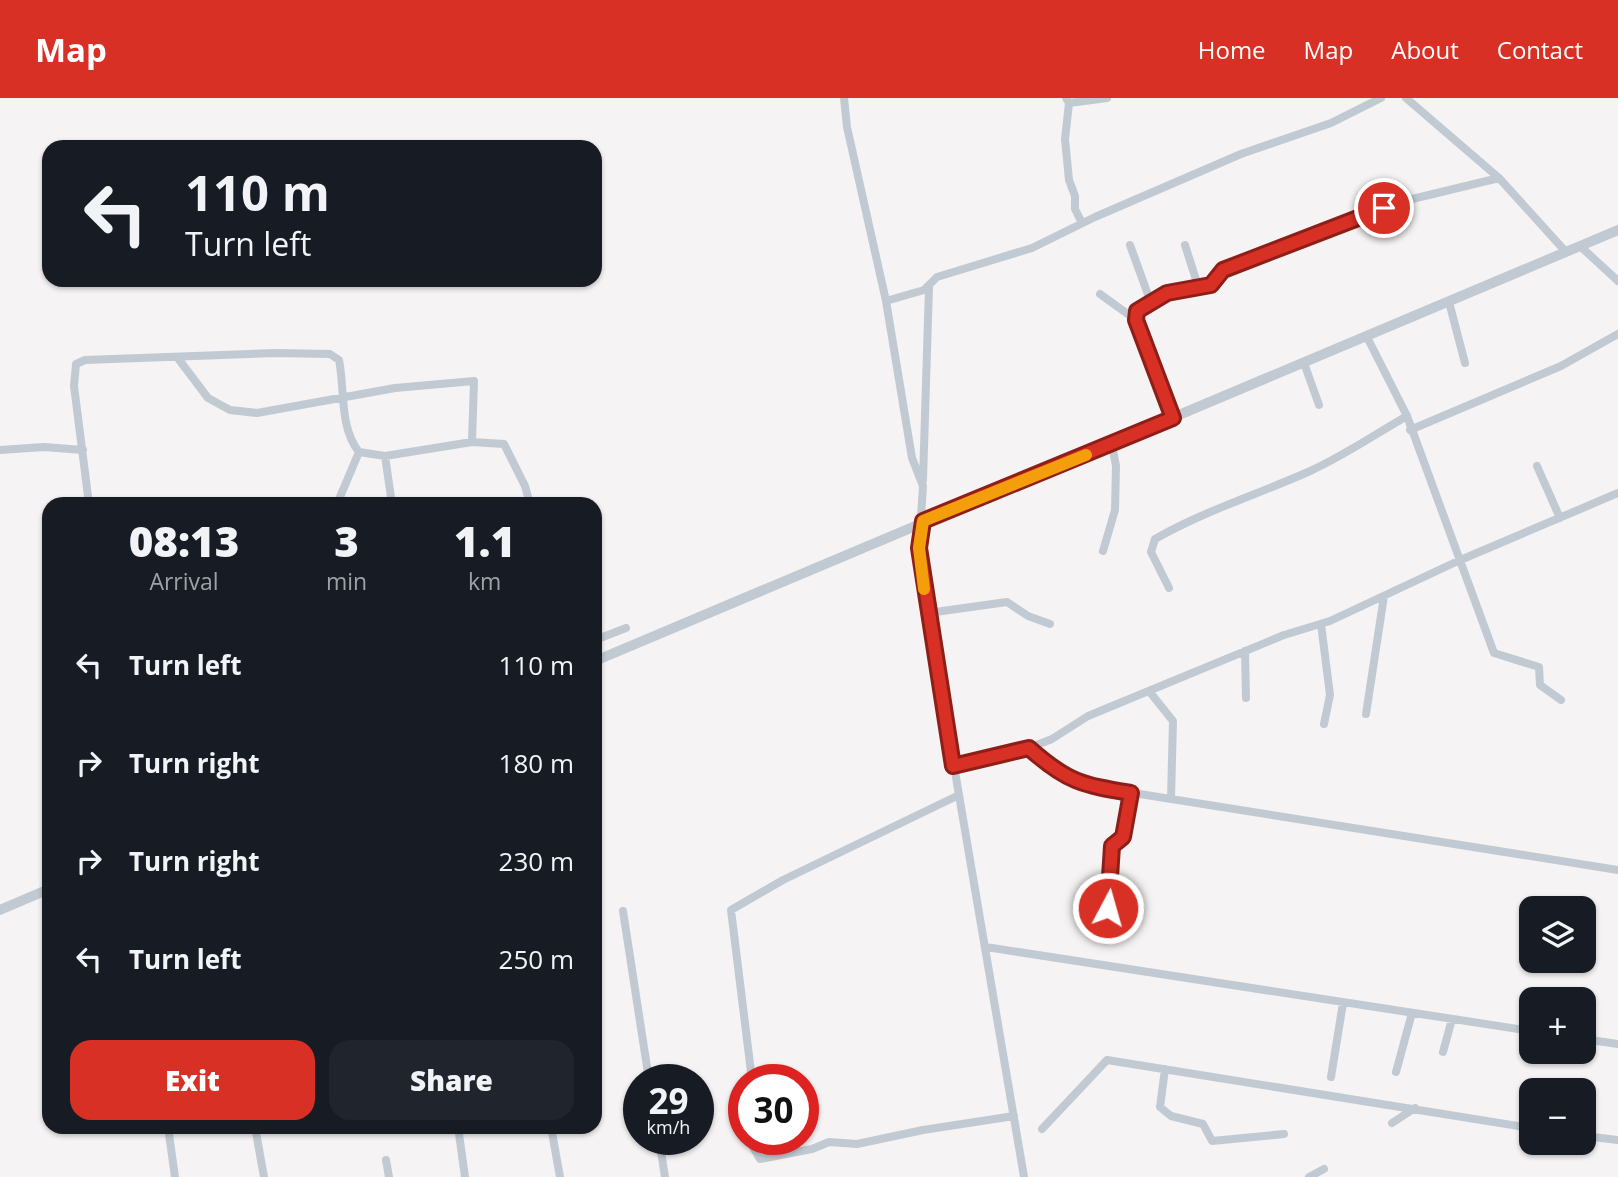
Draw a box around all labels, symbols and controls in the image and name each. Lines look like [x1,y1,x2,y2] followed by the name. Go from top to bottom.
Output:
[35,27,107,72] text: Map
[1198,33,1266,66] text: Home
[1304,33,1353,66] text: Map
[1391,33,1459,66] text: About
[1497,33,1583,66] text: Contact
[185,159,330,225] text: 110 m
[70,168,161,259] icon: left
[1354,178,1414,238] pin
[1365,189,1403,227] icon: arrive
[185,222,311,265] text: Turn left
[129,512,239,569] text: 08:13
[334,512,359,569] text: 3
[454,512,515,569] text: 1.1
[149,565,219,597] text: Arrival
[326,565,367,597] text: min
[468,565,501,597] text: km
[70,646,108,684] icon: left
[129,647,241,683] text: Turn left
[499,647,574,683] text: 110 m
[70,744,108,782] icon: right
[129,745,260,781] text: Turn right
[499,745,574,781] text: 180 m
[70,842,108,880] icon: right
[129,843,260,879] text: Turn right
[499,843,574,879] text: 230 m
[1071,871,1145,945] position arrow
[1519,896,1596,1155] map controls
[1519,896,1596,973] button: layers
[70,940,108,978] icon: left
[129,941,241,977] text: Turn left
[499,941,574,977] text: 250 m
[1519,987,1596,1064] button: +
[70,1040,315,1120] button: Exit
[329,1040,574,1120] button: Share
[728,1064,819,1155] speed limit sign: 30
[648,1077,689,1124] text: 29
[1519,1078,1596,1155] button: −
[647,1115,690,1139] text: km/h

